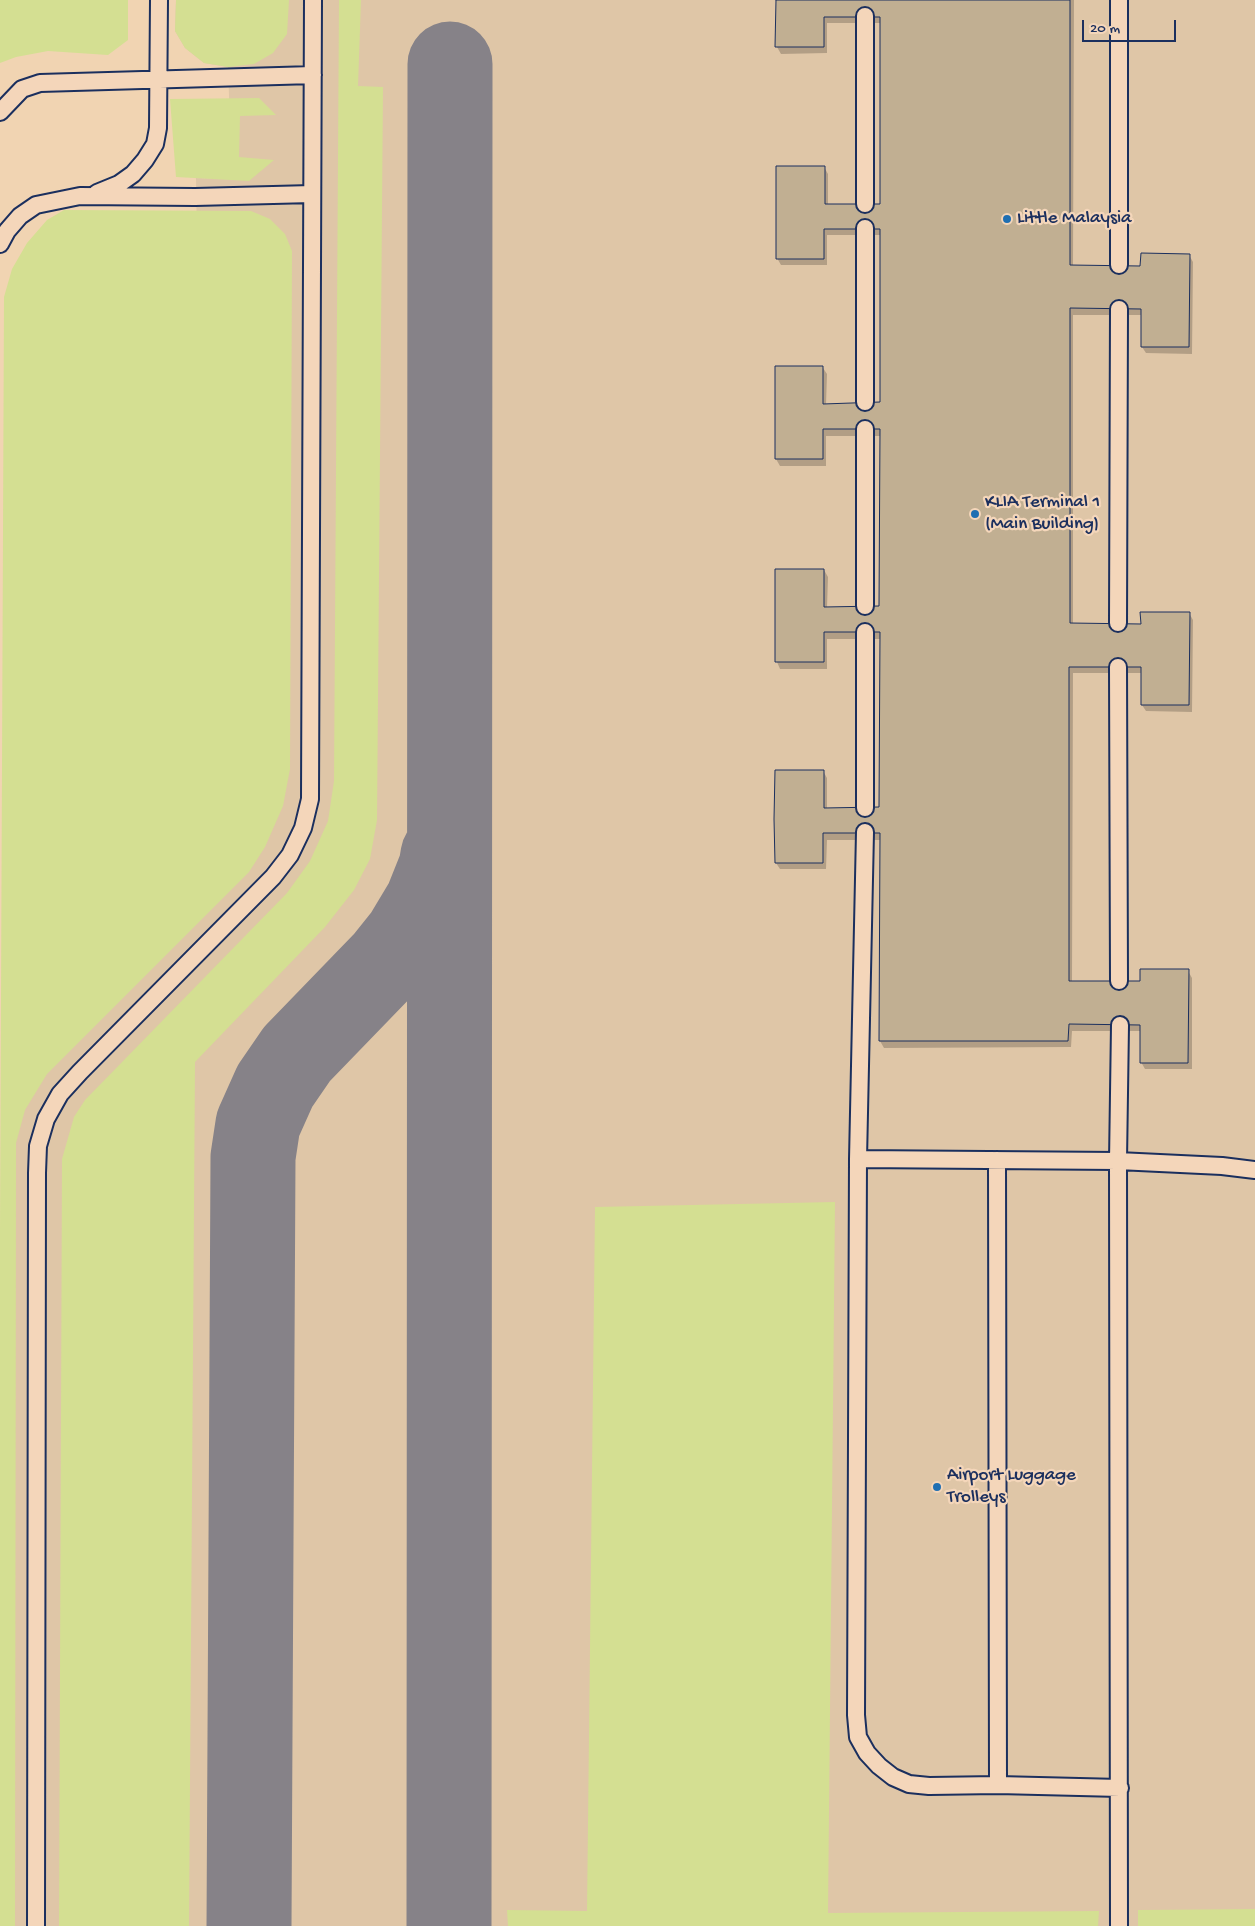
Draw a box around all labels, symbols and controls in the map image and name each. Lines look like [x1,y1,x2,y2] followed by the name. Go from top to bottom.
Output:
[1085,10,1179,42] scale bar
[1090,20,1120,38] text: 20 m
[1017,208,1132,230] place label: Little Malaysia
[1001,213,1013,225] marker: Little Malaysia
[985,492,1100,536] place label: KLIA Terminal 1 (Main Building)
[969,508,981,520] marker: KLIA Terminal 1 (Main Building)
[947,1465,1076,1509] place label: Airport Luggage Trolleys
[931,1481,943,1493] marker: Airport Luggage Trolleys

